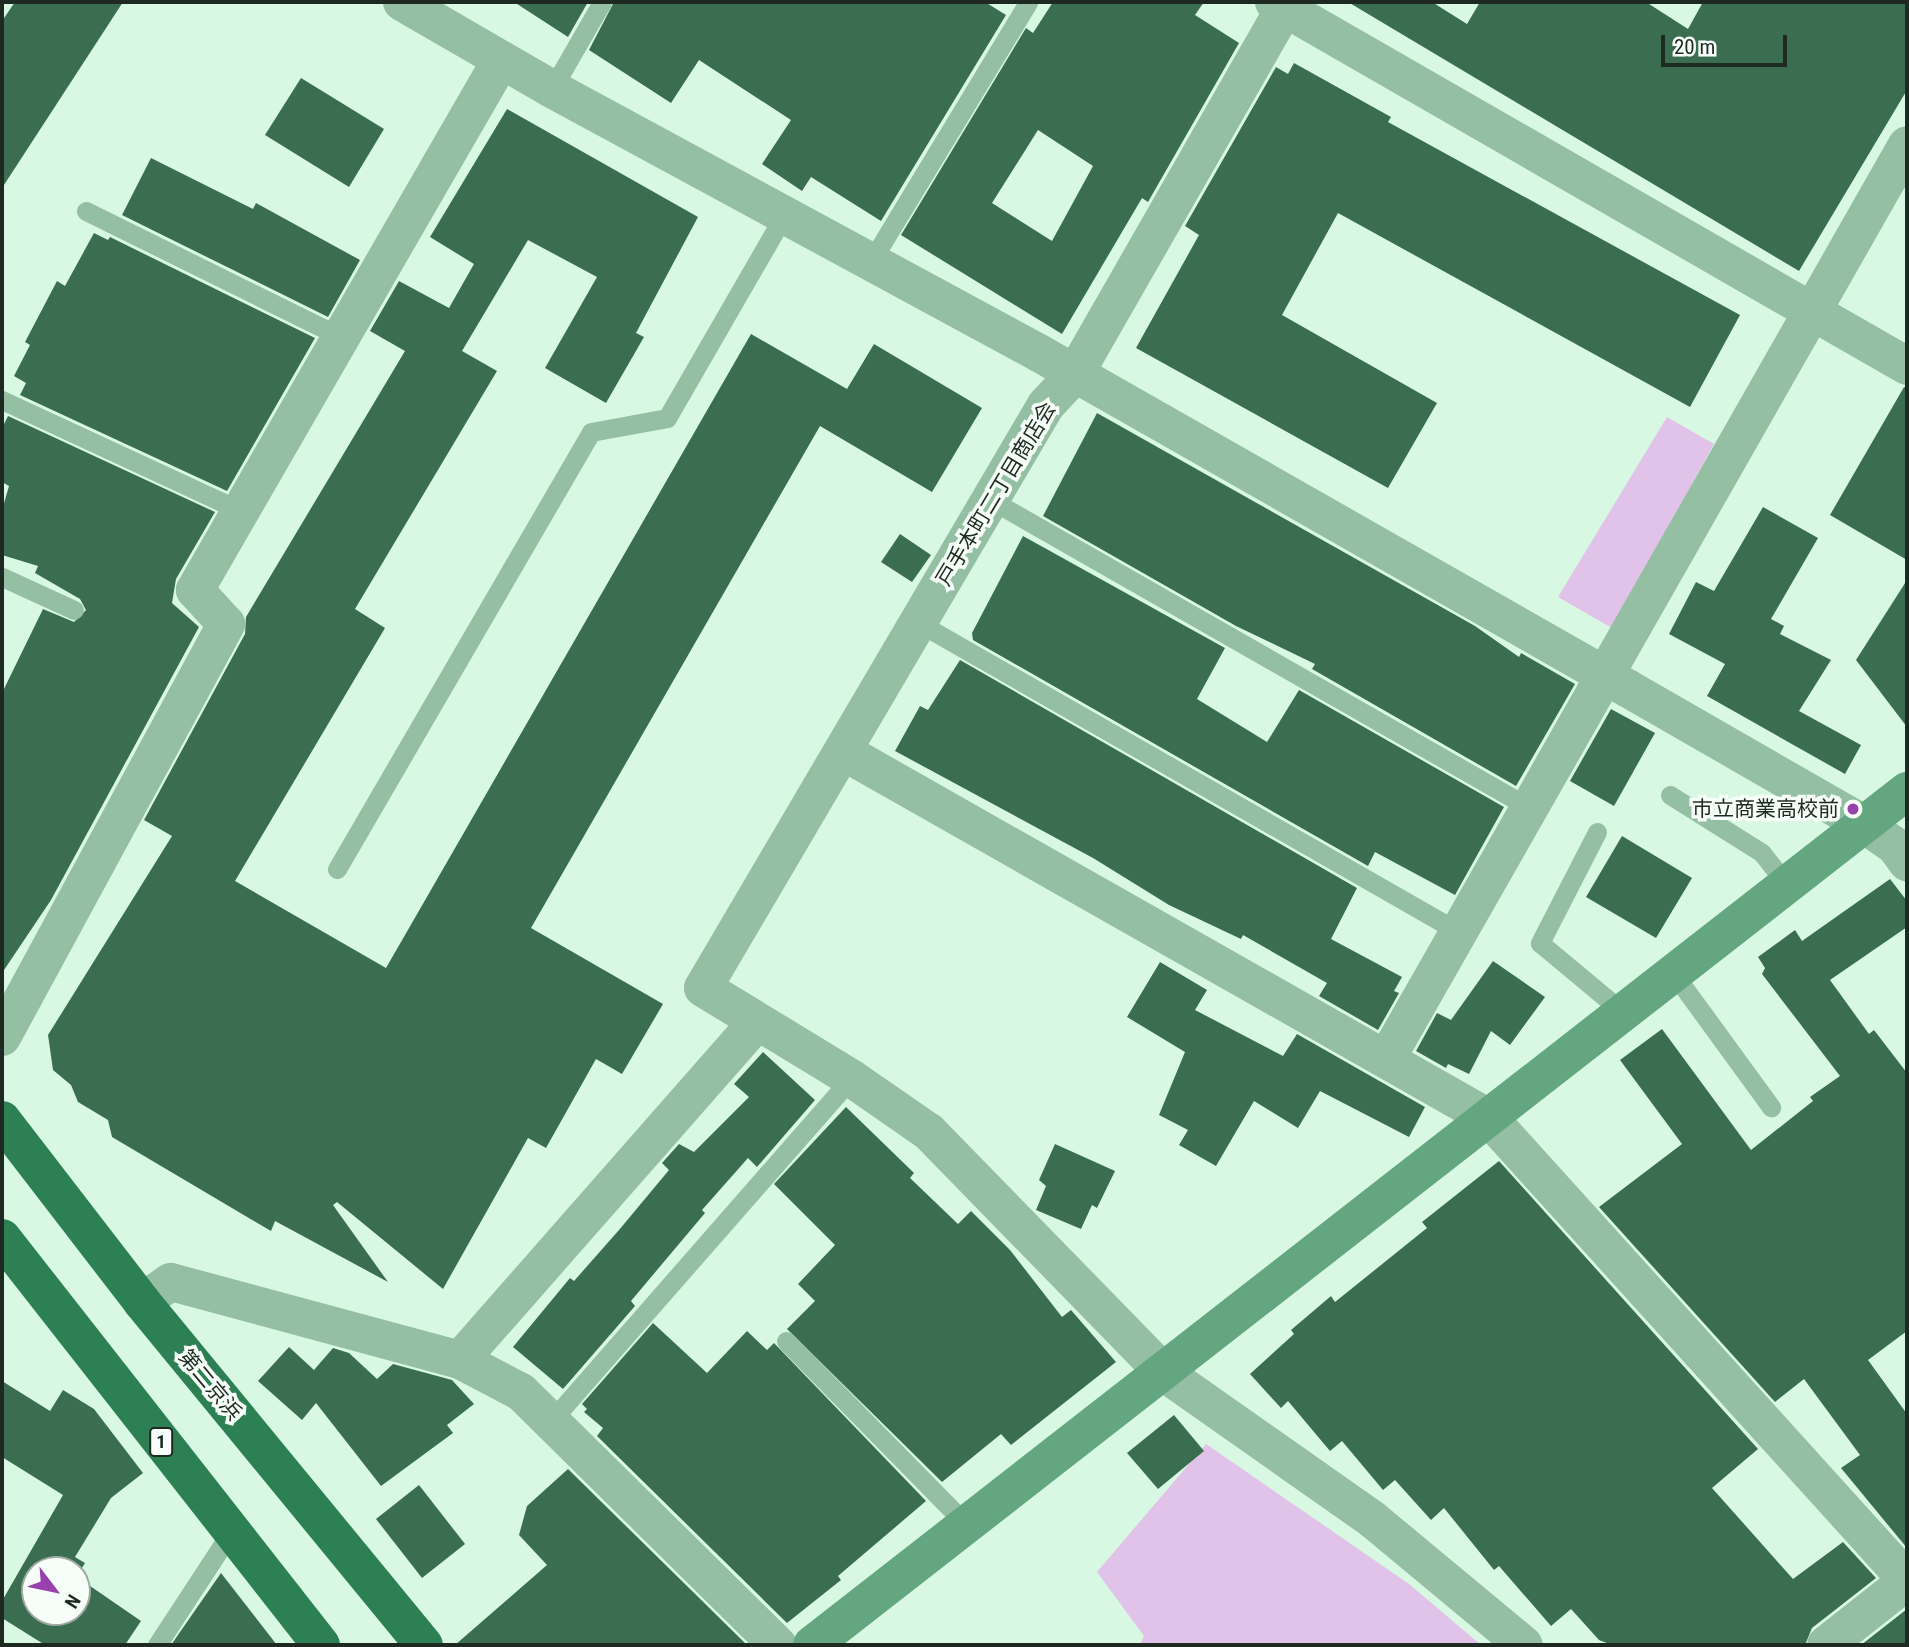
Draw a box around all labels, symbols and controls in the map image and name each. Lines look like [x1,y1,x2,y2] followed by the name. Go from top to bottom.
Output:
[1664,21,1790,65] scale bar
[1674,35,1715,59] text: 20 m
[931,398,1061,590] street label: 戸手本町二丁目商店会
[1692,796,1839,822] place label: 市立商業高校前
[1845,801,1861,817] marker: 市立商業高校前
[173,1345,247,1425] street label: 第二京浜
[149,1426,173,1458] road number: 1
[21,1556,91,1626] north arrow
[60,1590,85,1612] text: N

